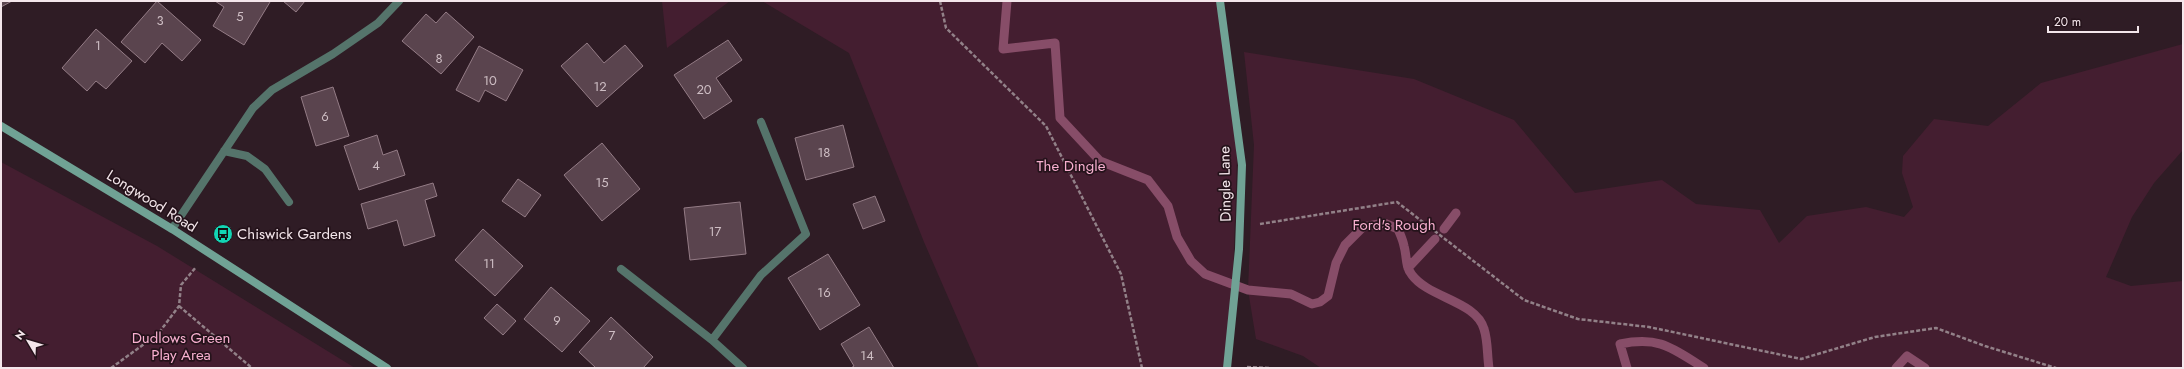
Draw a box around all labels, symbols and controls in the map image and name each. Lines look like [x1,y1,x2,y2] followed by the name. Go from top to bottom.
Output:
[236,7,244,26] house number: 5
[2048,8,2138,34] scale bar
[156,11,164,30] house number: 3
[2054,13,2081,31] text: 20 m
[95,36,101,55] house number: 1
[435,49,443,68] house number: 8
[483,71,497,90] house number: 10
[593,77,607,96] house number: 12
[696,80,712,99] house number: 20
[321,107,329,126] house number: 6
[818,143,830,162] house number: 18
[1213,146,1237,222] street label: Dingle Lane
[1037,155,1106,177] park label: The Dingle
[372,156,380,175] house number: 4
[102,164,202,238] street label: Longwood Road
[595,173,609,192] house number: 15
[1352,214,1436,236] park label: Ford's Rough
[709,222,722,241] house number: 17
[212,223,234,245] bus stop icon: Chiswick Gardens
[237,223,352,245] place label: Chiswick Gardens
[483,254,495,273] house number: 11
[817,283,831,302] house number: 16
[553,311,561,330] house number: 9
[8,321,48,361] north arrow
[11,326,29,343] text: N
[609,326,616,345] house number: 7
[132,327,230,366] park label: Dudlows Green Play Area
[860,346,874,365] house number: 14

